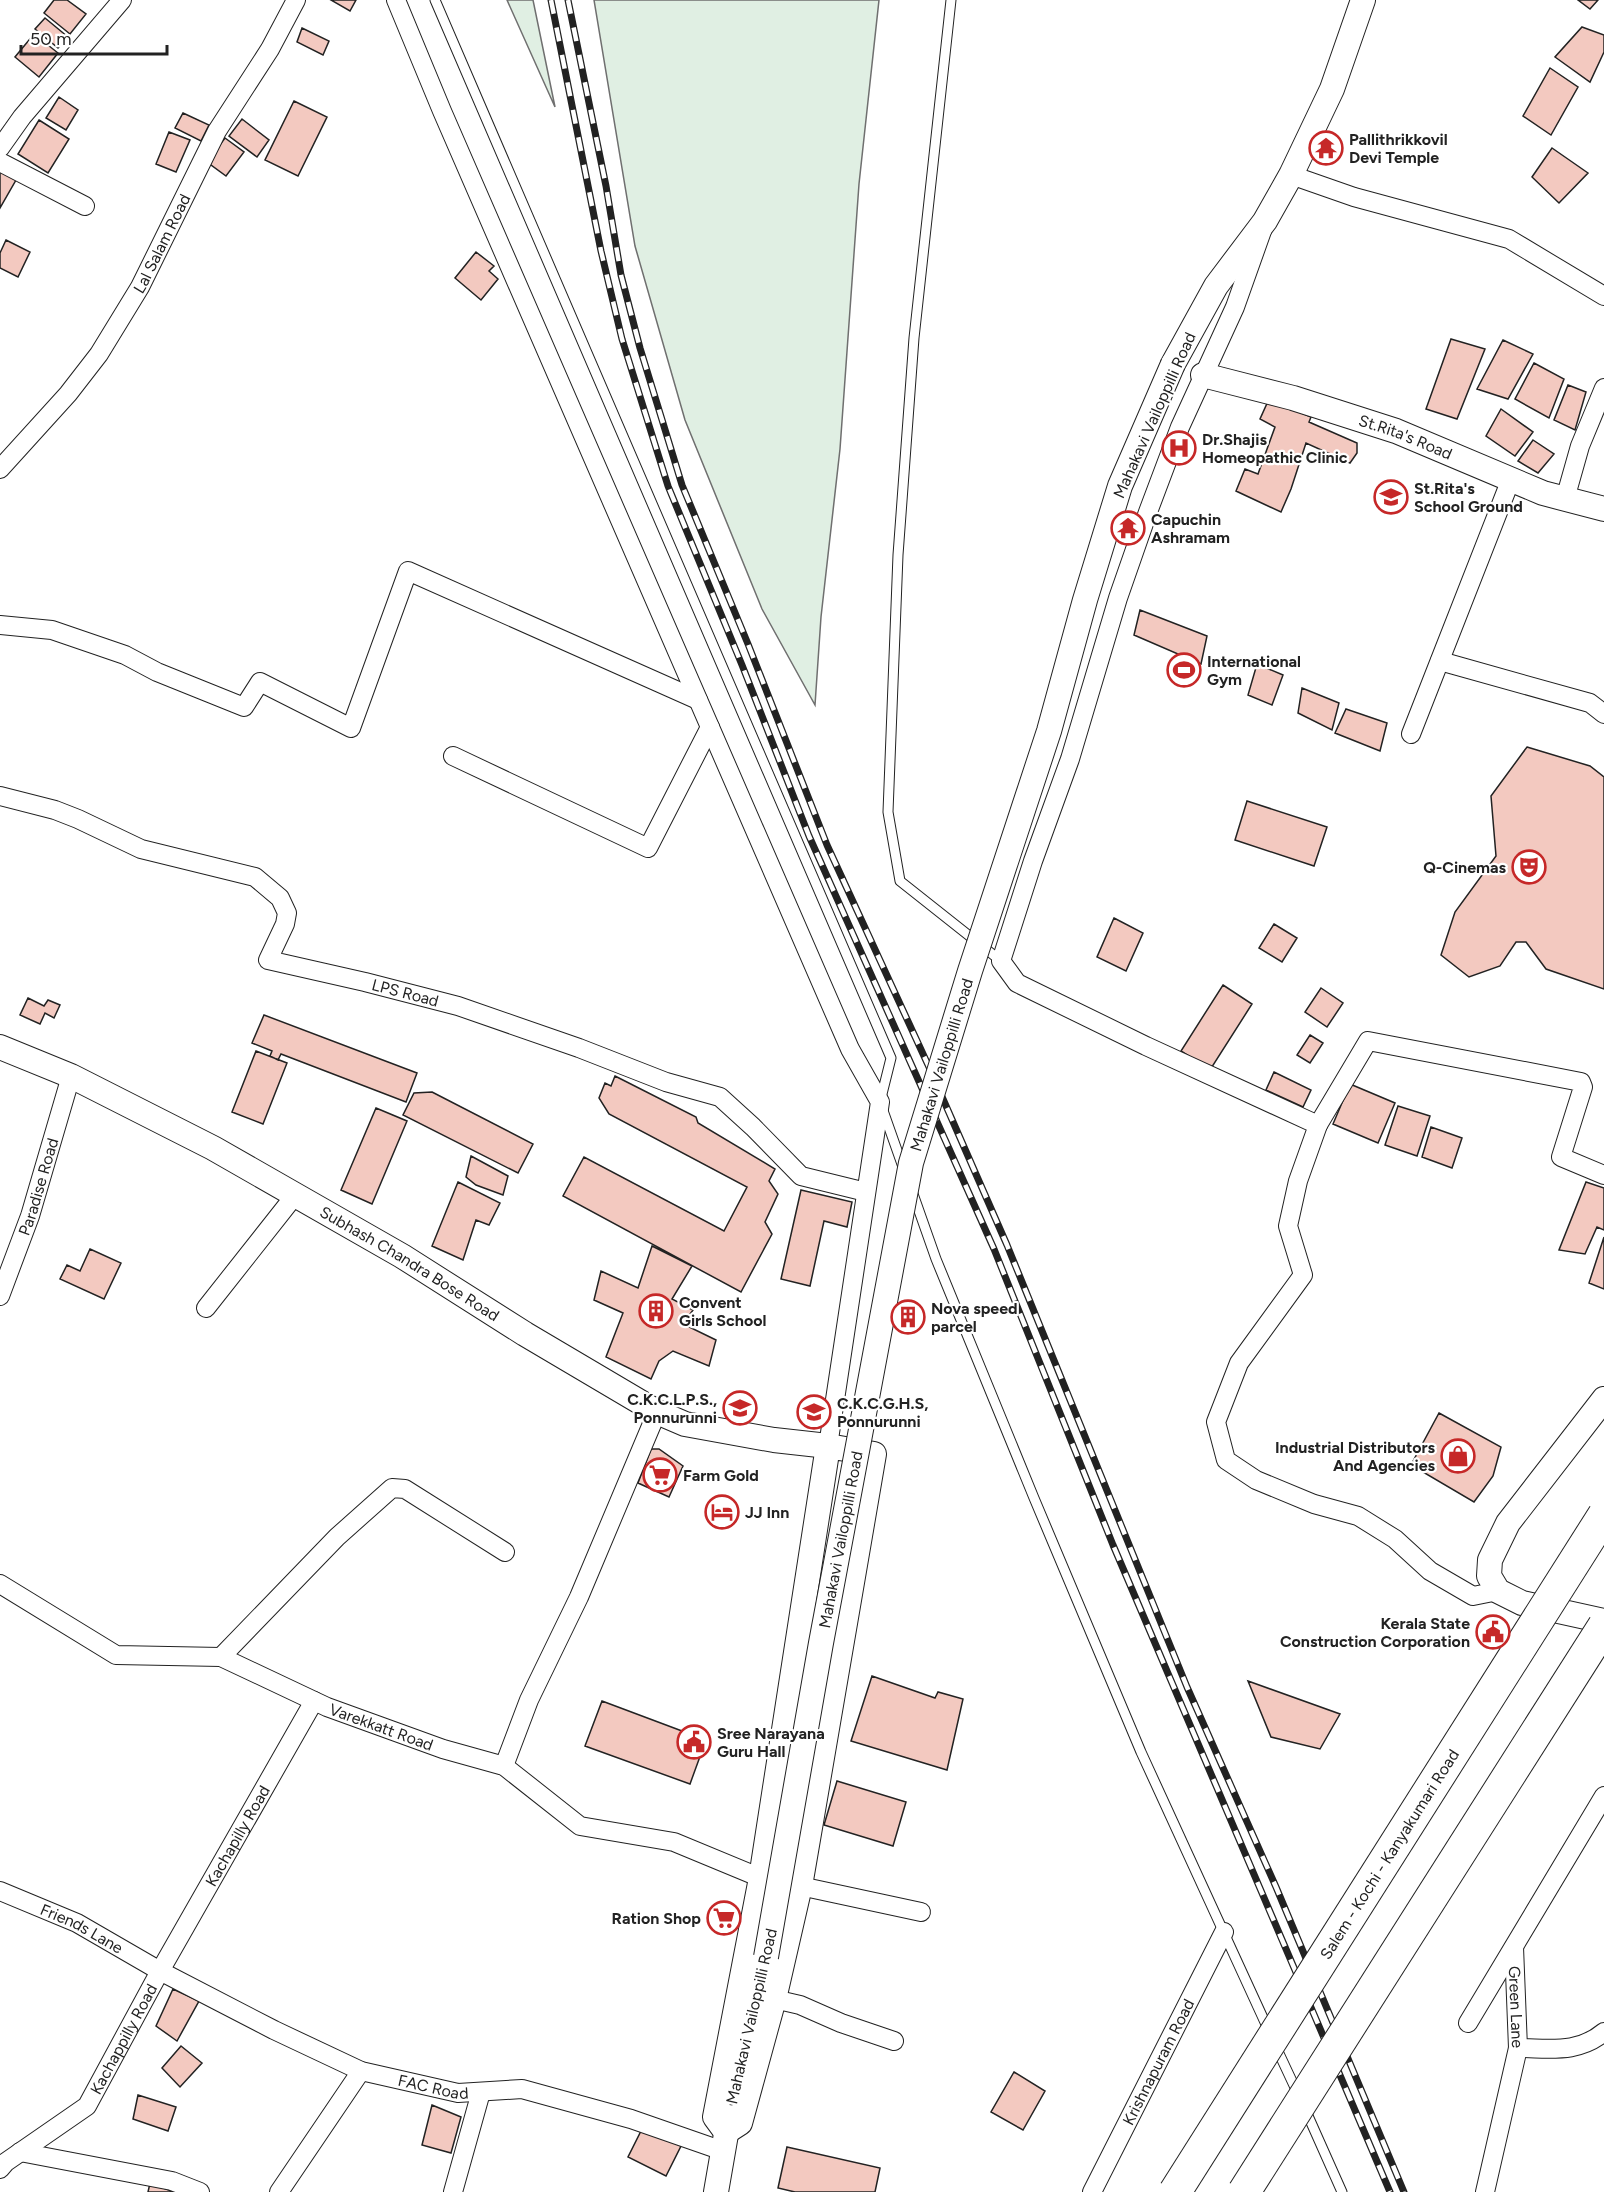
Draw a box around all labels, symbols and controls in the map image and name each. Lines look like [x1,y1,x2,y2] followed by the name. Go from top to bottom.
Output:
[21,18,166,56] scale bar
[30,28,72,50] text: 50 m
[1308,130,1344,166] temple icon: Pallithrikkovil Devi Temple
[1349,130,1448,167] place label: Pallithrikkovil Devi Temple
[129,191,194,297] street label: Lal Salam Road
[1109,329,1200,501] street label: Mahakavi Vailoppilli Road
[1356,411,1455,464] street label: St.Rita's Road
[1161,430,1197,466] hospital icon: Dr.Shajis Homeopathic Clinic
[1202,430,1348,467] place label: Dr.Shajis Homeopathic Clinic
[1373,479,1409,515] school or university icon: St.Rita's School Ground
[1414,479,1523,516] place label: St.Rita's School Ground
[1110,510,1146,546] temple icon: Capuchin Ashramam
[1151,510,1230,547] place label: Capuchin Ashramam
[1166,652,1202,688] sports icon: International Gym
[1207,652,1301,689] place label: International Gym
[1511,849,1547,885] theatre icon: Q-Cinemas
[1423,858,1507,877] place label: Q-Cinemas
[370,975,441,1011] street label: LPS Road
[906,976,977,1154] street label: Mahakavi Vailoppilli Road
[15,1136,62,1238] street label: Paradise Road
[317,1202,503,1325] street label: Subhash Chandra Bose Road
[638,1293,674,1329] building icon: Convent Girls School
[679,1293,767,1330] place label: Convent Girls School
[890,1299,926,1335] building icon: Nova speed parcel
[931,1299,1018,1336] place label: Nova speed parcel
[627,1390,717,1427] place label: C.K.C.L.P.S., Ponnurunni
[722,1390,758,1426] school or university icon: C.K.C.L.P.S., Ponnurunni
[796,1394,832,1430] school or university icon: C.K.C.G.H.S, Ponnurunni
[837,1394,928,1431] place label: C.K.C.G.H.S, Ponnurunni
[1275,1438,1436,1475] place label: Industrial Distributors And Agencies
[1440,1438,1476,1474] shop icon: Industrial Distributors And Agencies
[815,1450,867,1630] street label: Mahakavi Vailoppilli Road
[642,1457,678,1493] supermarket icon: Farm Gold
[683,1466,759,1485] place label: Farm Gold
[704,1494,740,1530] hotel icon: JJ Inn
[745,1503,789,1522] place label: JJ Inn
[1280,1614,1470,1651] place label: Kerala State Construction Corporation
[1475,1614,1511,1650] public building icon: Kerala State Construction Corporation
[327,1700,436,1755] street label: Varekkatt Road
[676,1724,712,1760] public building icon: Sree Narayana Guru Hall
[717,1724,825,1761] place label: Sree Narayana Guru Hall
[1316,1746,1463,1963] street label: Salem - Kochi - Kanyakumari Road
[201,1782,274,1890] street label: Kachapilly Road
[38,1900,127,1958] street label: Friends Lane
[706,1900,742,1936] supermarket icon: Ration Shop
[612,1909,701,1928] place label: Ration Shop
[722,1926,781,2106] street label: Mahakavi Vailoppilli Road
[1505,1966,1527,2049] street label: Green Lane
[86,1981,161,2098] street label: Kachappilly Road
[1119,1996,1198,2128] street label: Krishnapuram Road
[396,2071,469,2103] street label: FAC Road

